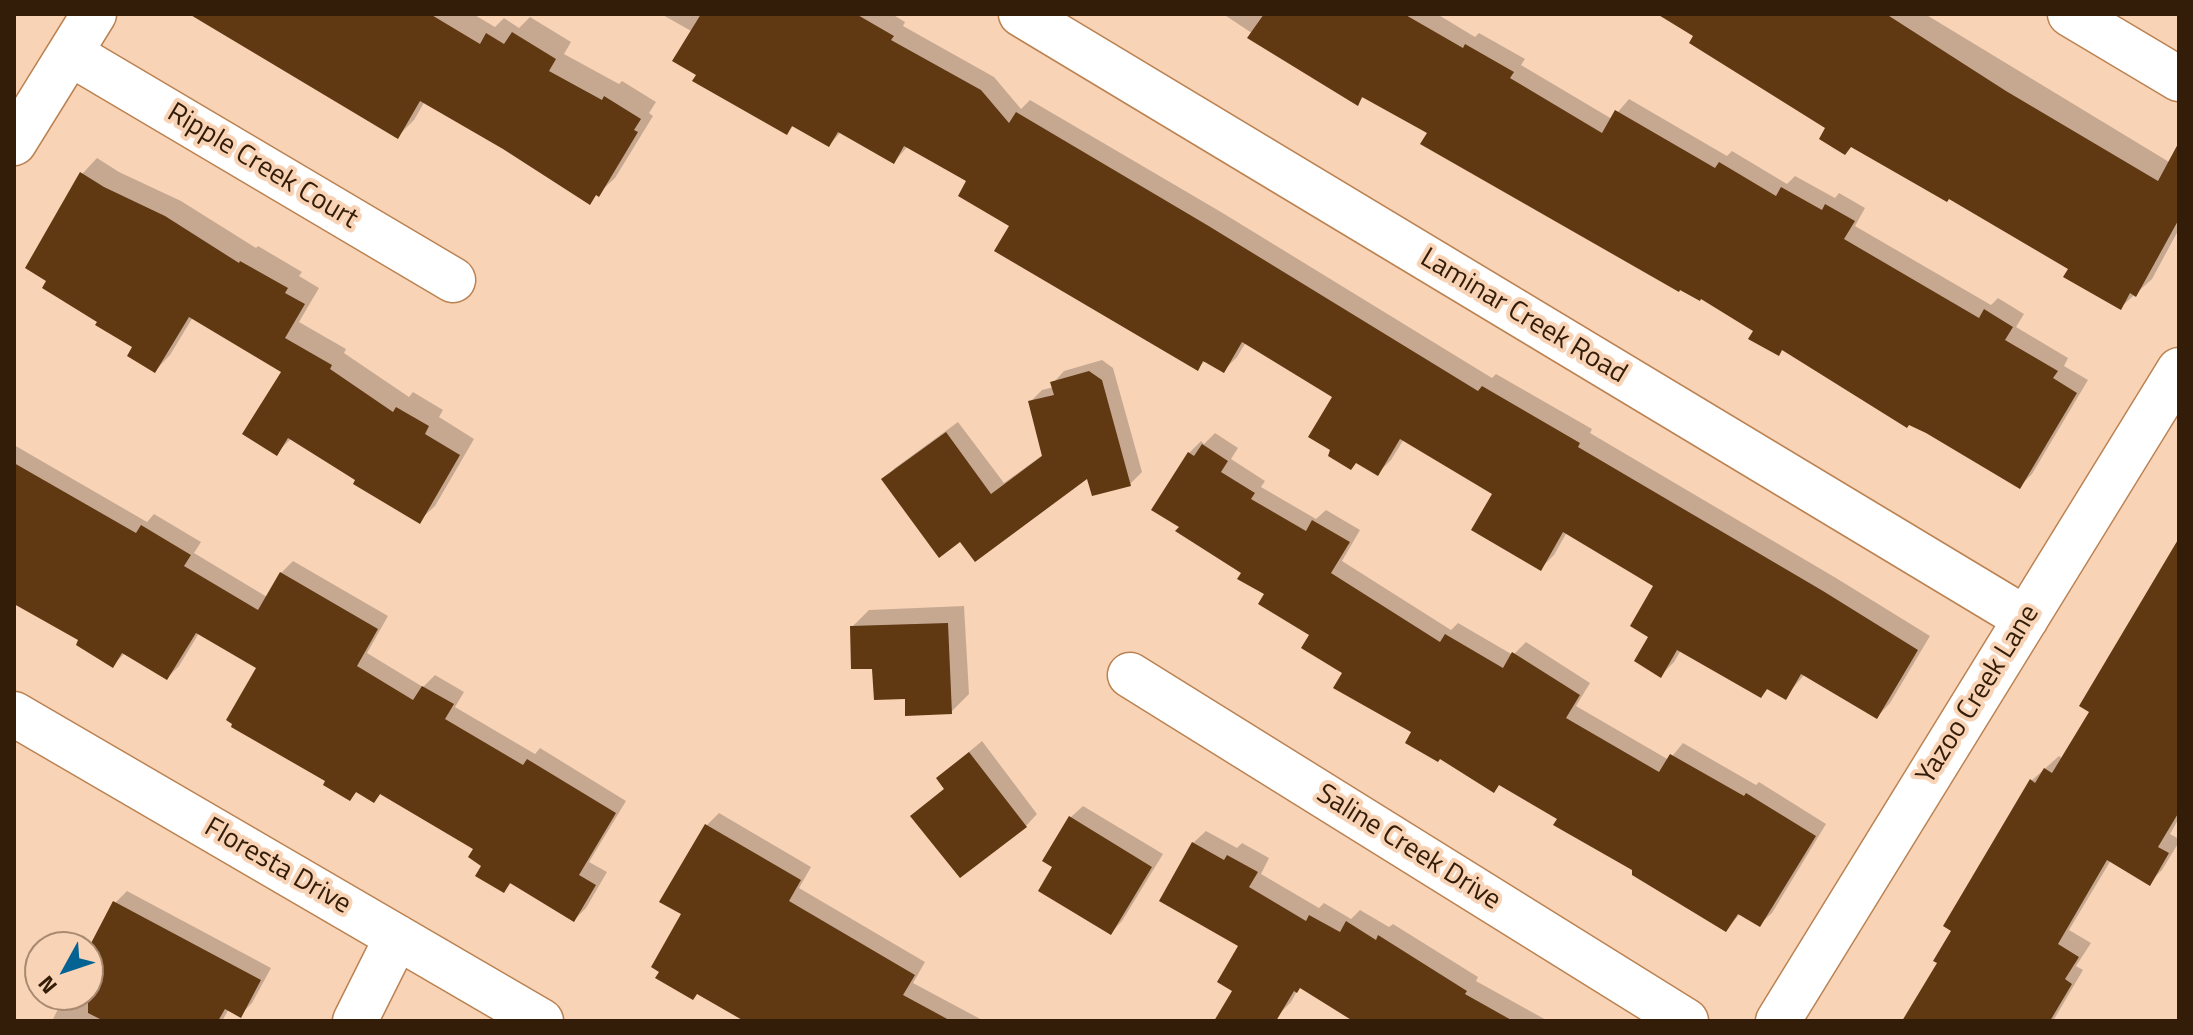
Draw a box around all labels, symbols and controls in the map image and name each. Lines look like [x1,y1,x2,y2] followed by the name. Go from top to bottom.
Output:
[161,97,363,237] street label: Ripple Creek Court
[1414,242,1632,392] street label: Laminar Creek Road
[1911,599,2047,791] street label: Yazoo Creek Lane
[1310,778,1506,918] street label: Saline Creek Drive
[198,812,356,922] street label: Floresta Drive
[24,931,104,1011] north arrow
[29,968,65,1002] text: N

